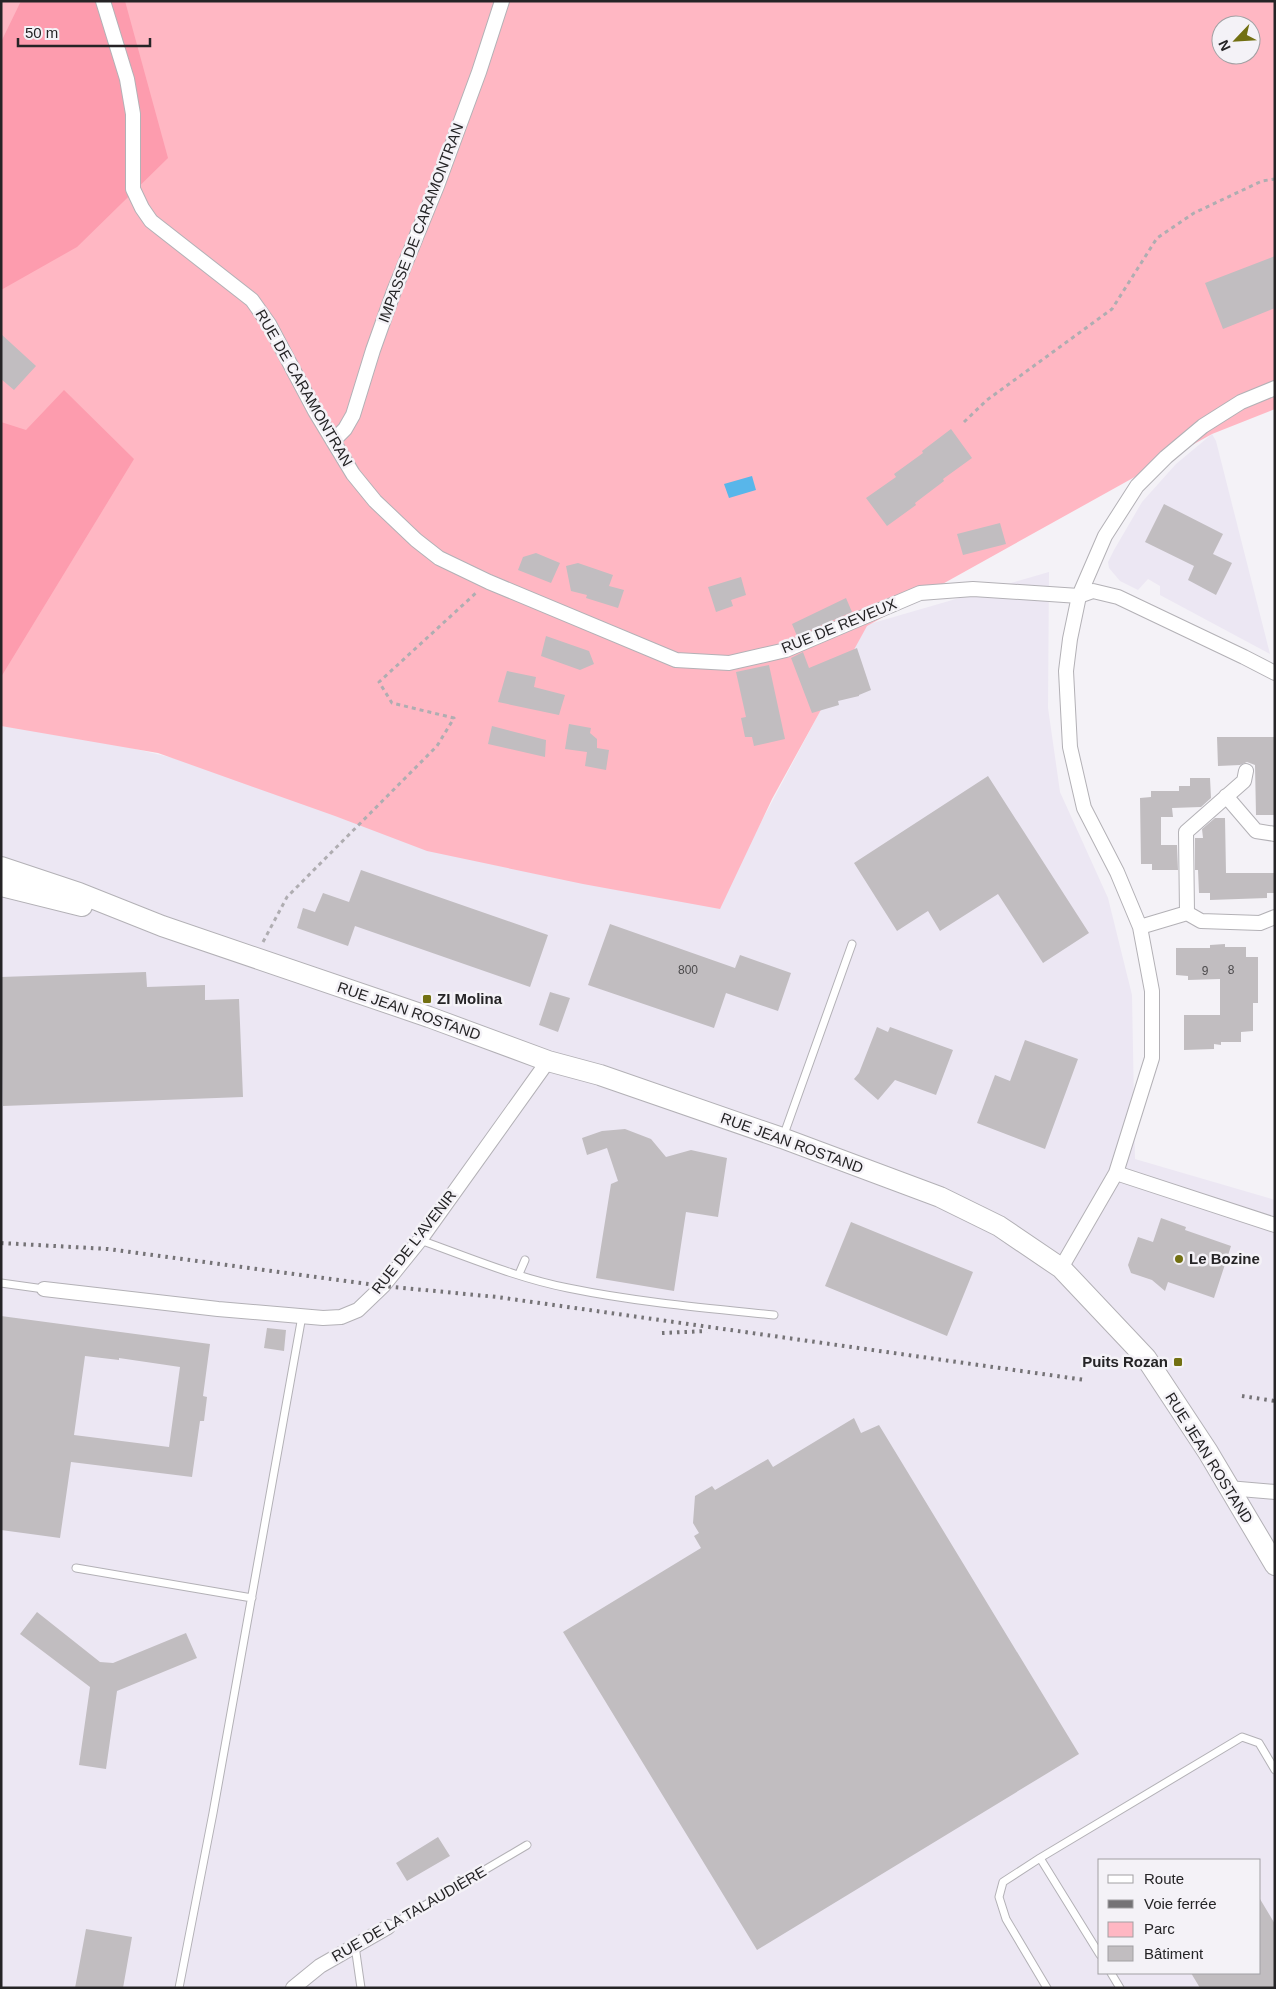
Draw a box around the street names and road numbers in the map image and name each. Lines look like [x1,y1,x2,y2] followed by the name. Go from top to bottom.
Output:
[375,121,467,325] street label: IMPASSE DE CARAMONTRAN
[252,306,356,469] street label: RUE DE CARAMONTRAN
[779,595,899,656] street label: RUE DE REVEUX
[335,978,483,1043] street label: RUE JEAN ROSTAND
[719,1109,866,1176] street label: RUE JEAN ROSTAND
[368,1186,459,1297] street label: RUE DE L'AVENIR
[1162,1389,1257,1526] street label: RUE JEAN ROSTAND
[329,1862,489,1965] street label: RUE DE LA TALAUDIÈRE

